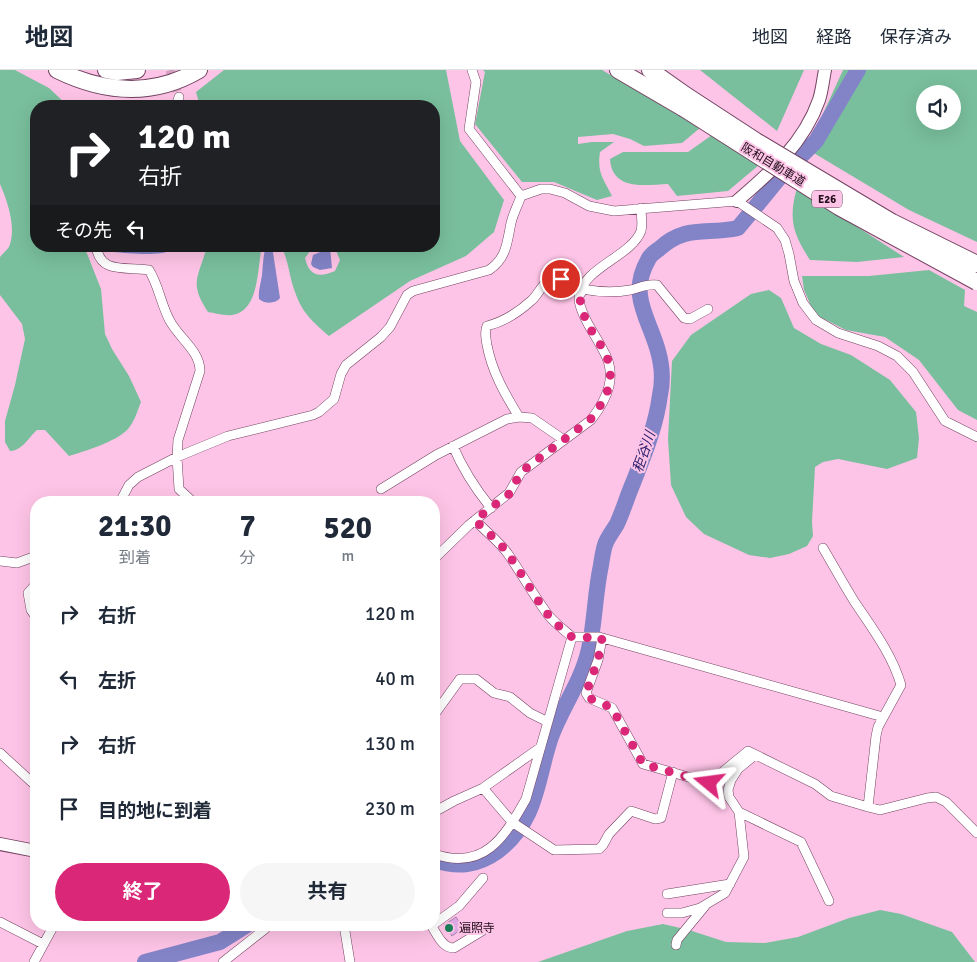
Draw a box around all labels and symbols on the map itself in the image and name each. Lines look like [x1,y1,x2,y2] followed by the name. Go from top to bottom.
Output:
[738,140,808,190] street label: 阪和自動車道
[812,190,842,208] road number: E26
[540,258,582,300] pin
[629,427,660,475] water label: 秬谷川
[682,756,734,808] position arrow
[459,921,495,936] place label: 遍照寺
[443,922,455,934] marker: 遍照寺

